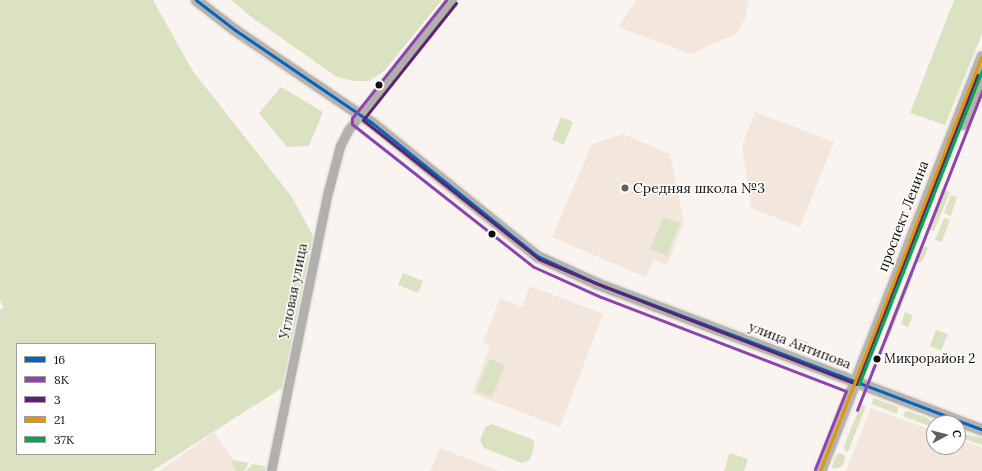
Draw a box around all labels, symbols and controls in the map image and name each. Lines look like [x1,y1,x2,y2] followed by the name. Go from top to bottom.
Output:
[374,80,384,90] unlabelled marker
[874,158,932,274] street label: проспект Ленина
[633,180,765,196] place label: Средняя школа №3
[620,183,630,193] marker: Средняя школа №3
[487,229,497,239] unlabelled marker
[275,242,311,340] street label: Угловая улица
[746,318,854,372] street label: улица Антипова
[16,343,156,455] legend
[884,351,975,367] place label: Микрорайон 2
[54,352,65,367] text: 16
[872,354,882,364] marker: Микрорайон 2
[54,372,69,387] text: 8К
[54,392,61,407] text: 3
[54,412,65,427] text: 21
[926,415,966,455] north arrow
[950,429,964,438] text: С
[54,432,74,447] text: 37К

